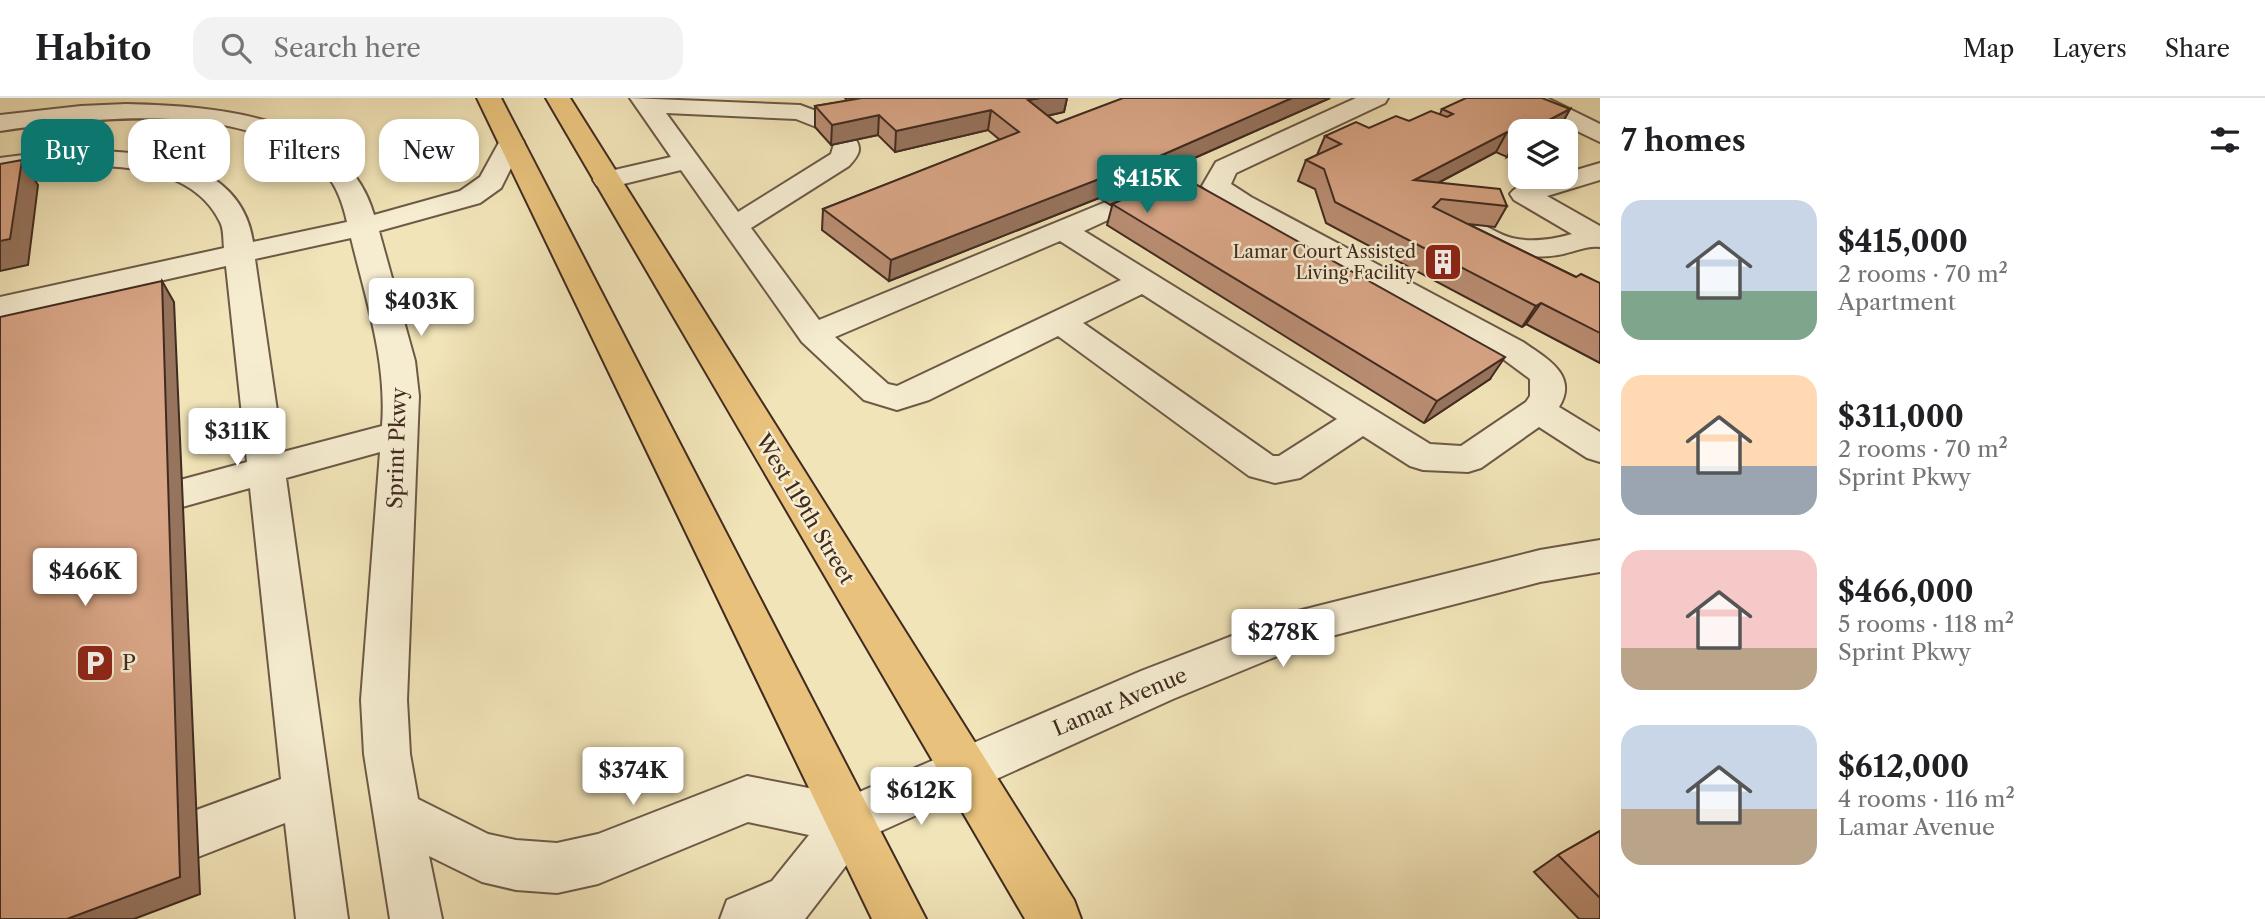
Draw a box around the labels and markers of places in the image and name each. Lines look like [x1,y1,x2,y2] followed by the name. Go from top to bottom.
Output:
[1098,156,1196,215] pin: $415K
[1233,241,1417,284] place label: Lamar Court Assisted Living Facility
[1422,241,1464,283] building icon: Lamar Court Assisted Living Facility
[372,278,470,338] pin: $403K
[188,408,286,468] pin: $311K
[36,548,134,608] pin: $466K
[1234,610,1332,669] pin: $278K
[74,642,116,684] parking icon: P
[122,650,136,675] place label: P
[584,748,682,807] pin: $374K
[872,768,970,827] pin: $612K

